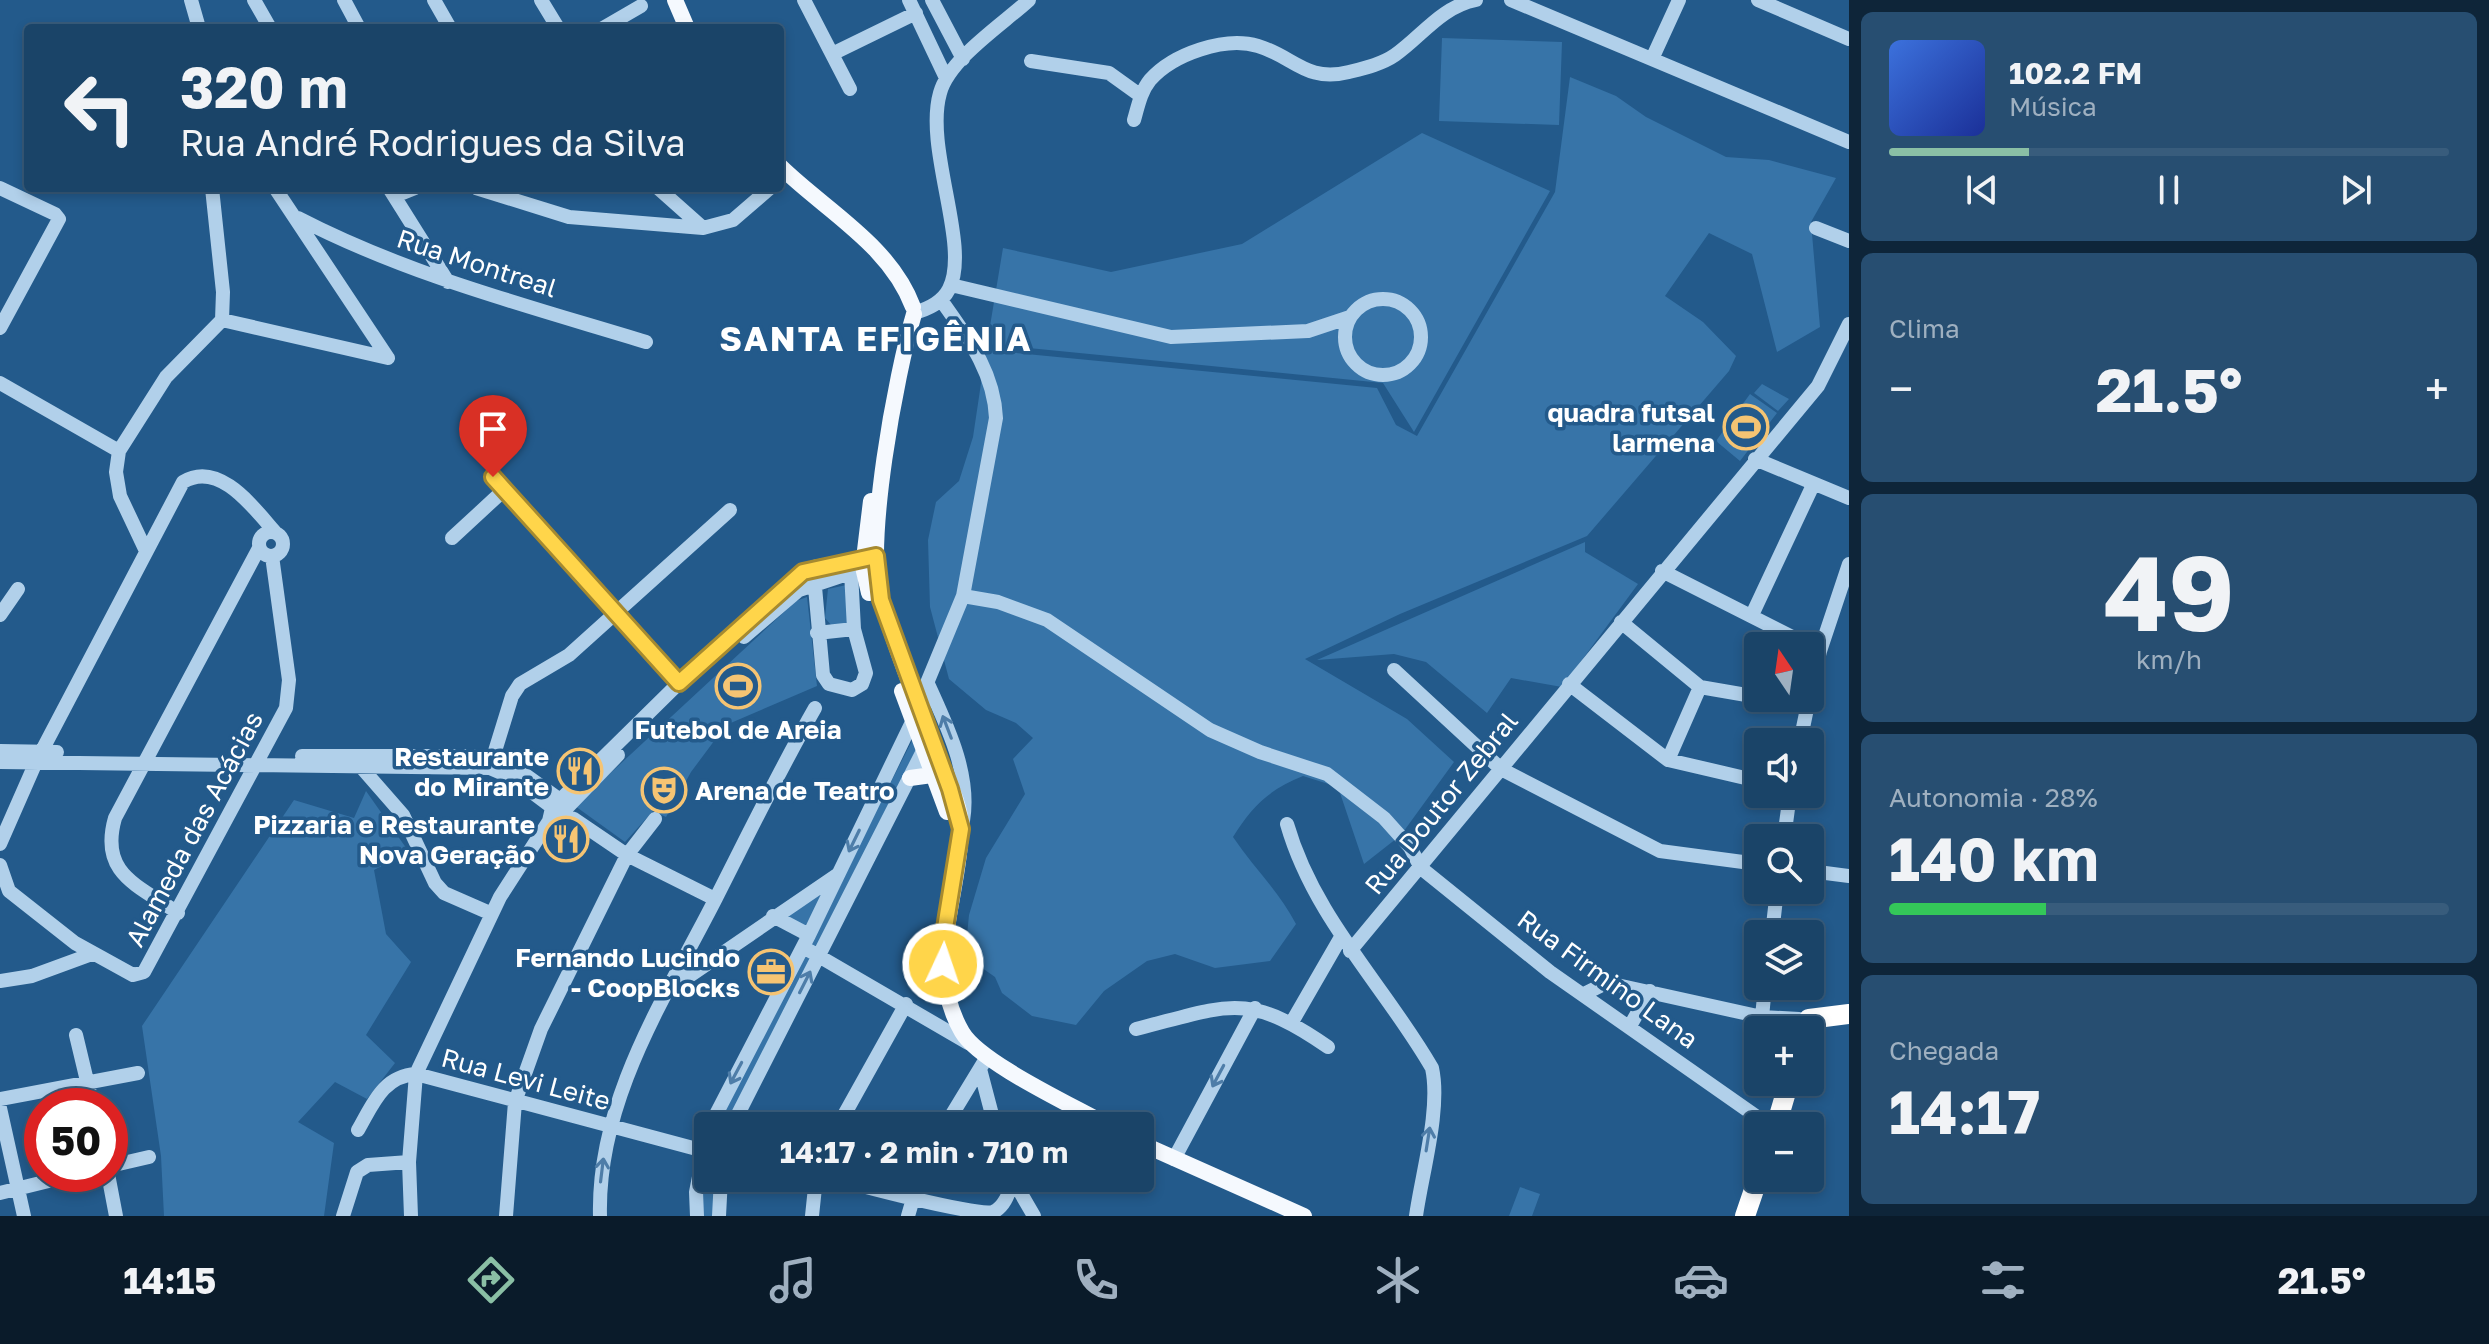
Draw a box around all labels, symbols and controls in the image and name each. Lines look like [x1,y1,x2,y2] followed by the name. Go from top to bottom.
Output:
[180,53,348,120] text: 320 m
[2009,55,2142,91] text: 102.2 FM
[48,56,152,160] icon: left
[2009,91,2097,122] text: Música
[180,121,686,164] text: Rua André Rodrigues da Silva
[1960,168,2004,212] icon: previous
[2147,168,2191,212] icon: pause
[2334,168,2378,212] icon: next
[393,223,561,303] street label: Rua Montreal
[1889,313,1960,344] text: Clima
[719,318,1033,358] district label: SANTA EFIGÊNIA
[2096,353,2242,425] text: 21.5°
[1889,362,1913,415] text: −
[2425,362,2449,415] text: +
[459,395,527,477] pin
[1547,397,1715,458] place label: quadra futsal larmena
[1722,403,1770,451] sports icon: quadra futsal larmena
[471,407,515,451] icon: arrive
[2103,529,2235,654] text: 49
[1744,632,1824,712] north arrow
[1744,632,1824,1192] map controls
[2136,644,2202,675] text: km/h
[714,662,762,710] sports icon: Futebol de Areia
[119,706,269,952] street label: Alameda das Acácias
[1358,706,1524,900] street label: Rua Doutor Zebral
[634,714,842,745] place label: Futebol de Areia
[938,715,953,740] one-way arrow
[1744,728,1824,808] button: sound
[394,741,549,802] place label: Restaurante do Mirante
[556,747,604,795] restaurant icon: Restaurante do Mirante
[640,766,688,814] theatre icon: Arena de Teatro
[695,775,895,806] place label: Arena de Teatro
[1889,782,2097,813] text: Autonomia · 28%
[253,809,535,870] place label: Pizzaria e Restaurante Nova Geração
[542,815,590,863] restaurant icon: Pizzaria e Restaurante Nova Geração
[1889,822,2099,894] text: 140 km
[1744,824,1824,904] button: search
[846,829,861,853] one-way arrow
[1512,903,1704,1055] street label: Rua Firmino Lana
[1744,920,1824,1000] button: layers
[901,922,985,1006] position arrow
[515,942,740,1003] place label: Fernando Lucindo - CoopBlocks
[747,948,795,996] office icon: Fernando Lucindo - CoopBlocks
[798,970,814,994] one-way arrow
[1744,1016,1824,1096] button: +
[1889,1035,1999,1066] text: Chegada
[438,1042,614,1116] street label: Rua Levi Leite
[727,1060,743,1084] one-way arrow
[1210,1064,1226,1088] one-way arrow
[1889,1075,2040,1147] text: 14:17
[24,1088,128,1192] speed limit sign: 50
[1744,1112,1824,1192] button: −
[1421,1127,1436,1152] one-way arrow
[780,1134,1068,1170] text: 14:17 · 2 min · 710 m
[595,1158,610,1184] one-way arrow
[463,1252,519,1308] icon: directions
[765,1252,821,1308] icon: music
[1068,1252,1124,1308] icon: phone
[1370,1252,1426,1308] icon: climate
[1673,1252,1729,1308] icon: car
[1975,1252,2031,1308] icon: filters
[123,1259,216,1302] text: 14:15
[2278,1259,2366,1302] text: 21.5°

